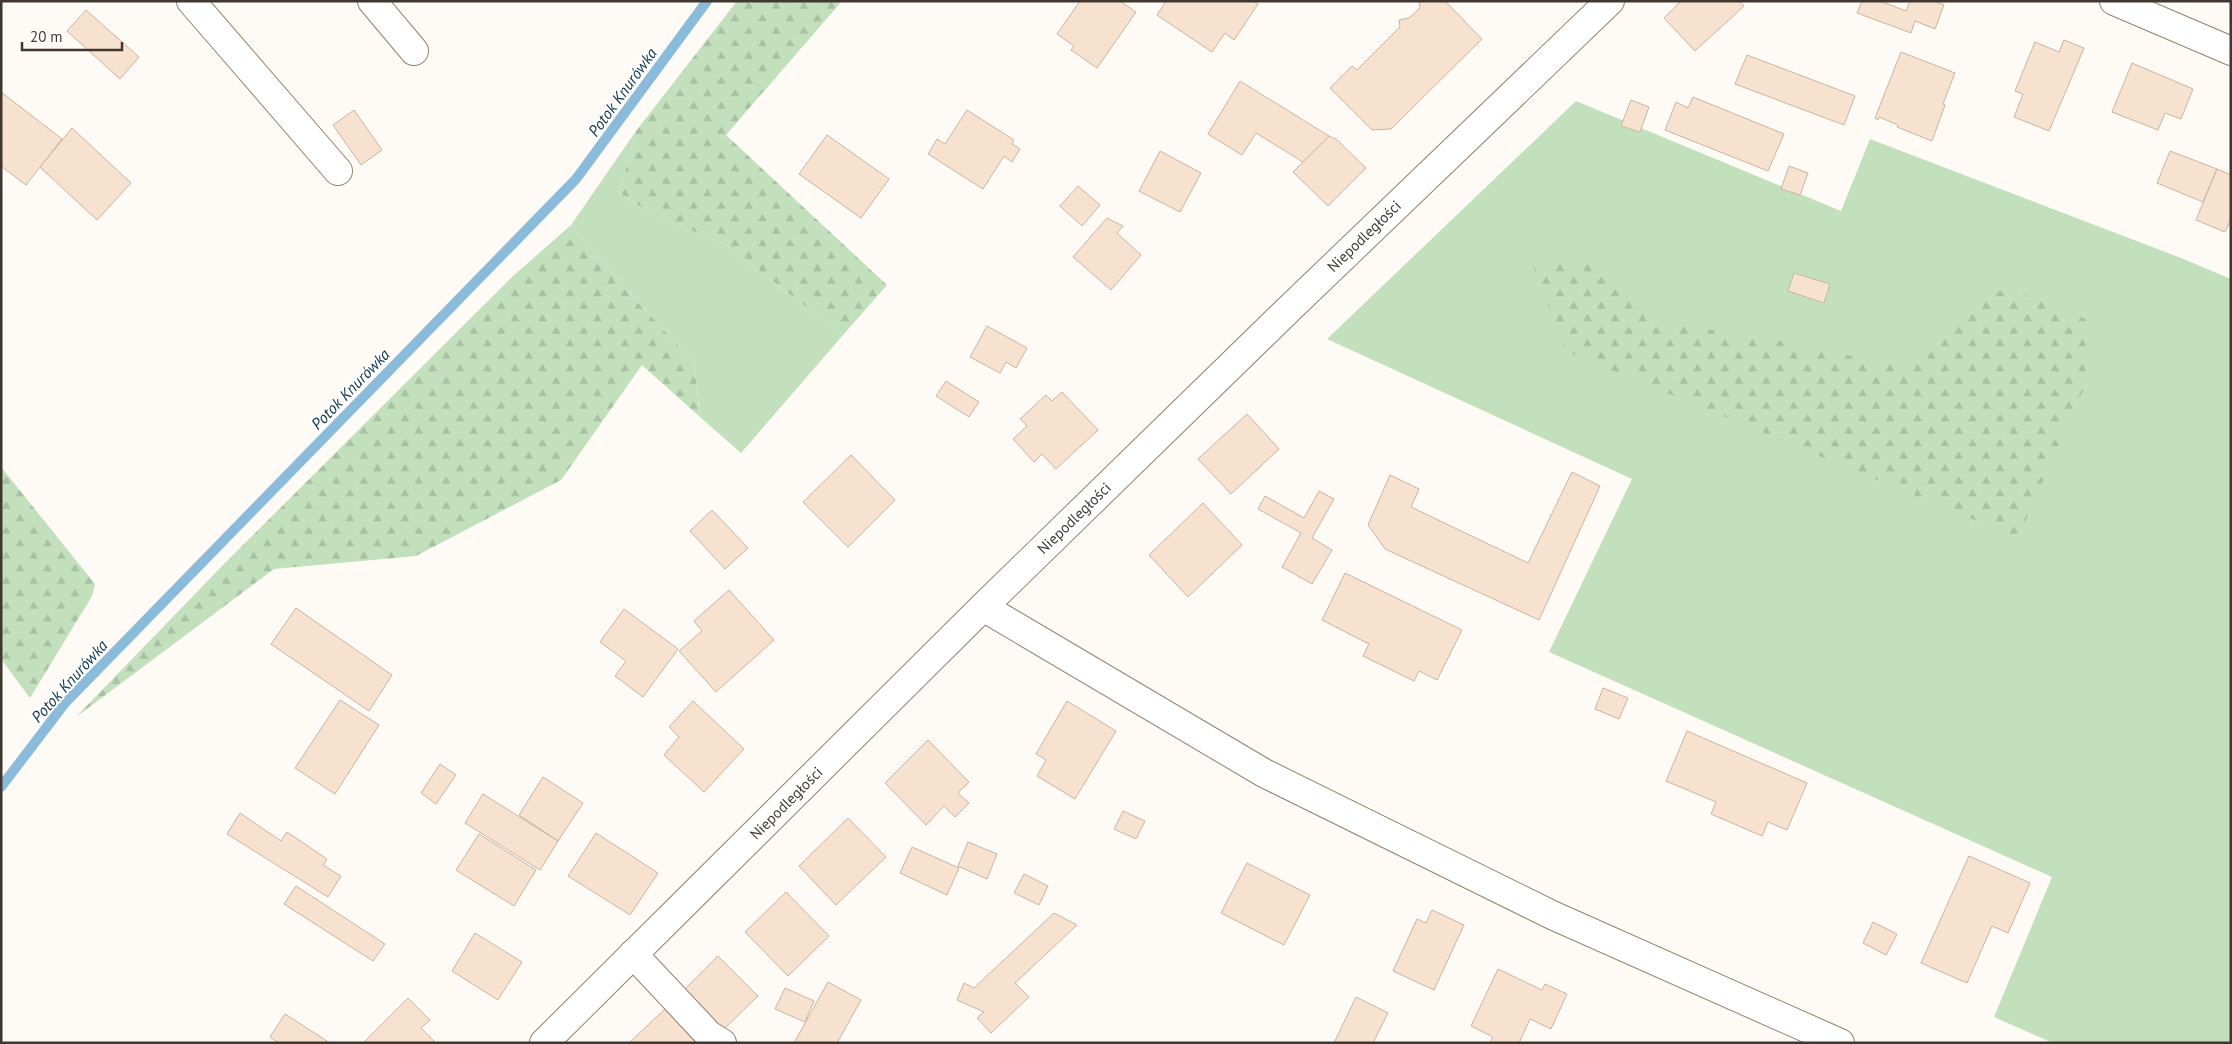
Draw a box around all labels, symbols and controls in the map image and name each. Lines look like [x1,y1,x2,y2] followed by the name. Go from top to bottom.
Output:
[22,20,122,52] scale bar
[30,27,63,46] text: 20 m
[583,44,661,140] water label: Potok Knurówka
[1323,196,1405,276] street label: Niepodległości
[306,344,394,434] water label: Potok Knurówka
[1033,478,1115,558] street label: Niepodległości
[27,635,112,727] water label: Potok Knurówka
[746,763,826,843] street label: Niepodległości

